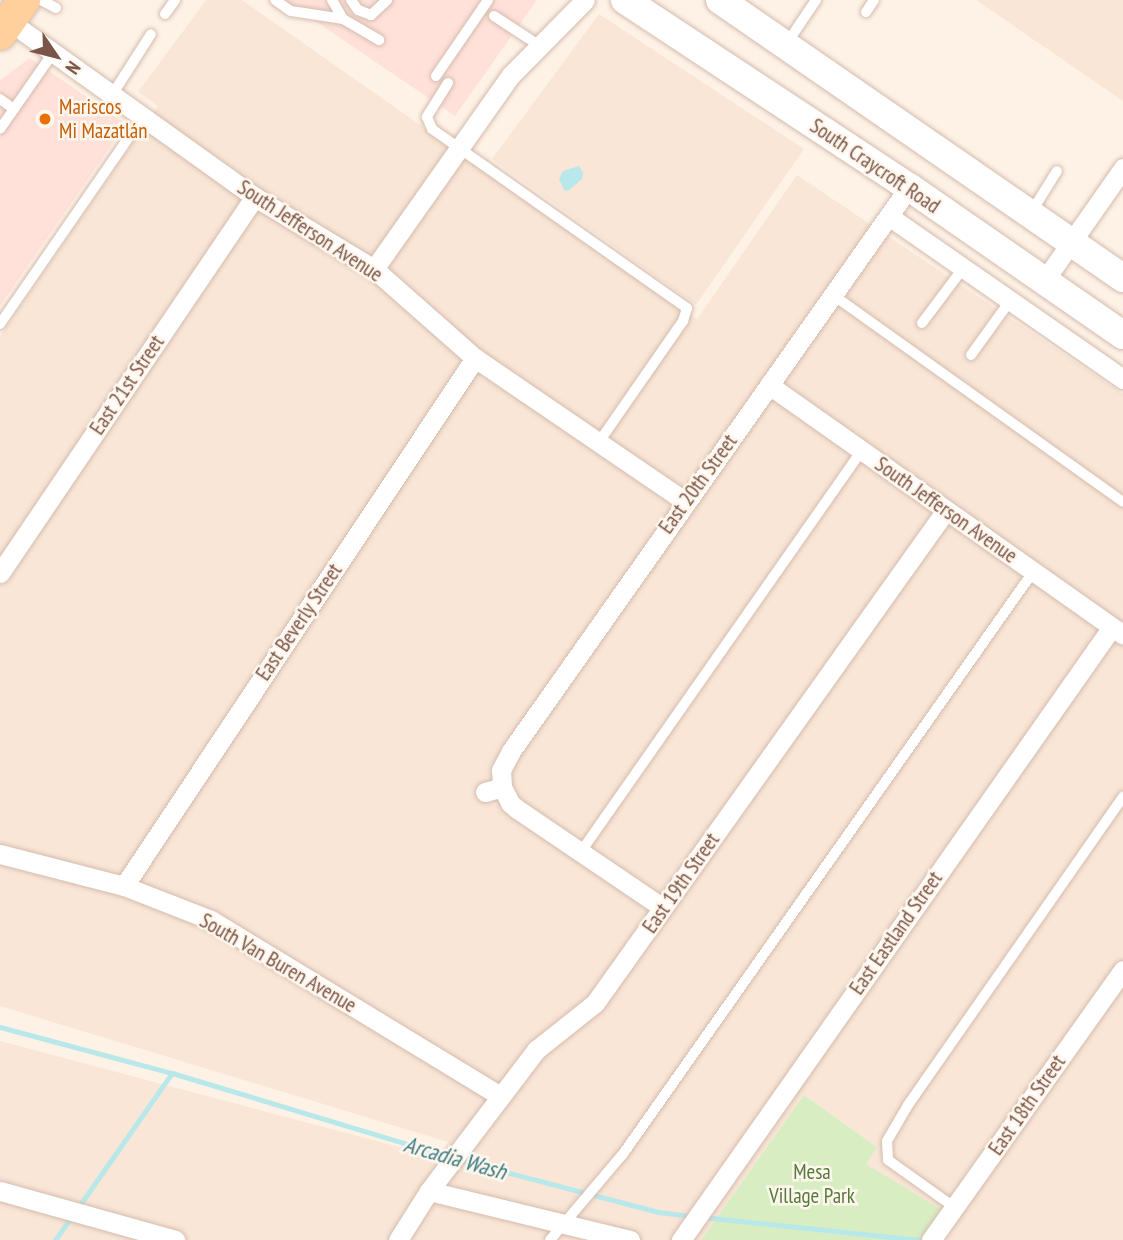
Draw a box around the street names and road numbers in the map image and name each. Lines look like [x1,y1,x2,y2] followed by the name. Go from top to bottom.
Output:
[805,113,945,219] street label: South Craycroft Road
[233,175,387,287] street label: South Jefferson Avenue
[85,331,169,439] street label: East 21st Street
[654,429,742,539] street label: East 20th Street
[870,451,1022,569] street label: South Jefferson Avenue
[250,558,348,686] street label: East Beverly Street
[637,828,725,938] street label: East 19th Street
[844,867,948,999] street label: East Eastland Street
[195,908,361,1018] street label: South Van Buren Avenue
[983,1050,1071,1160] street label: East 18th Street

